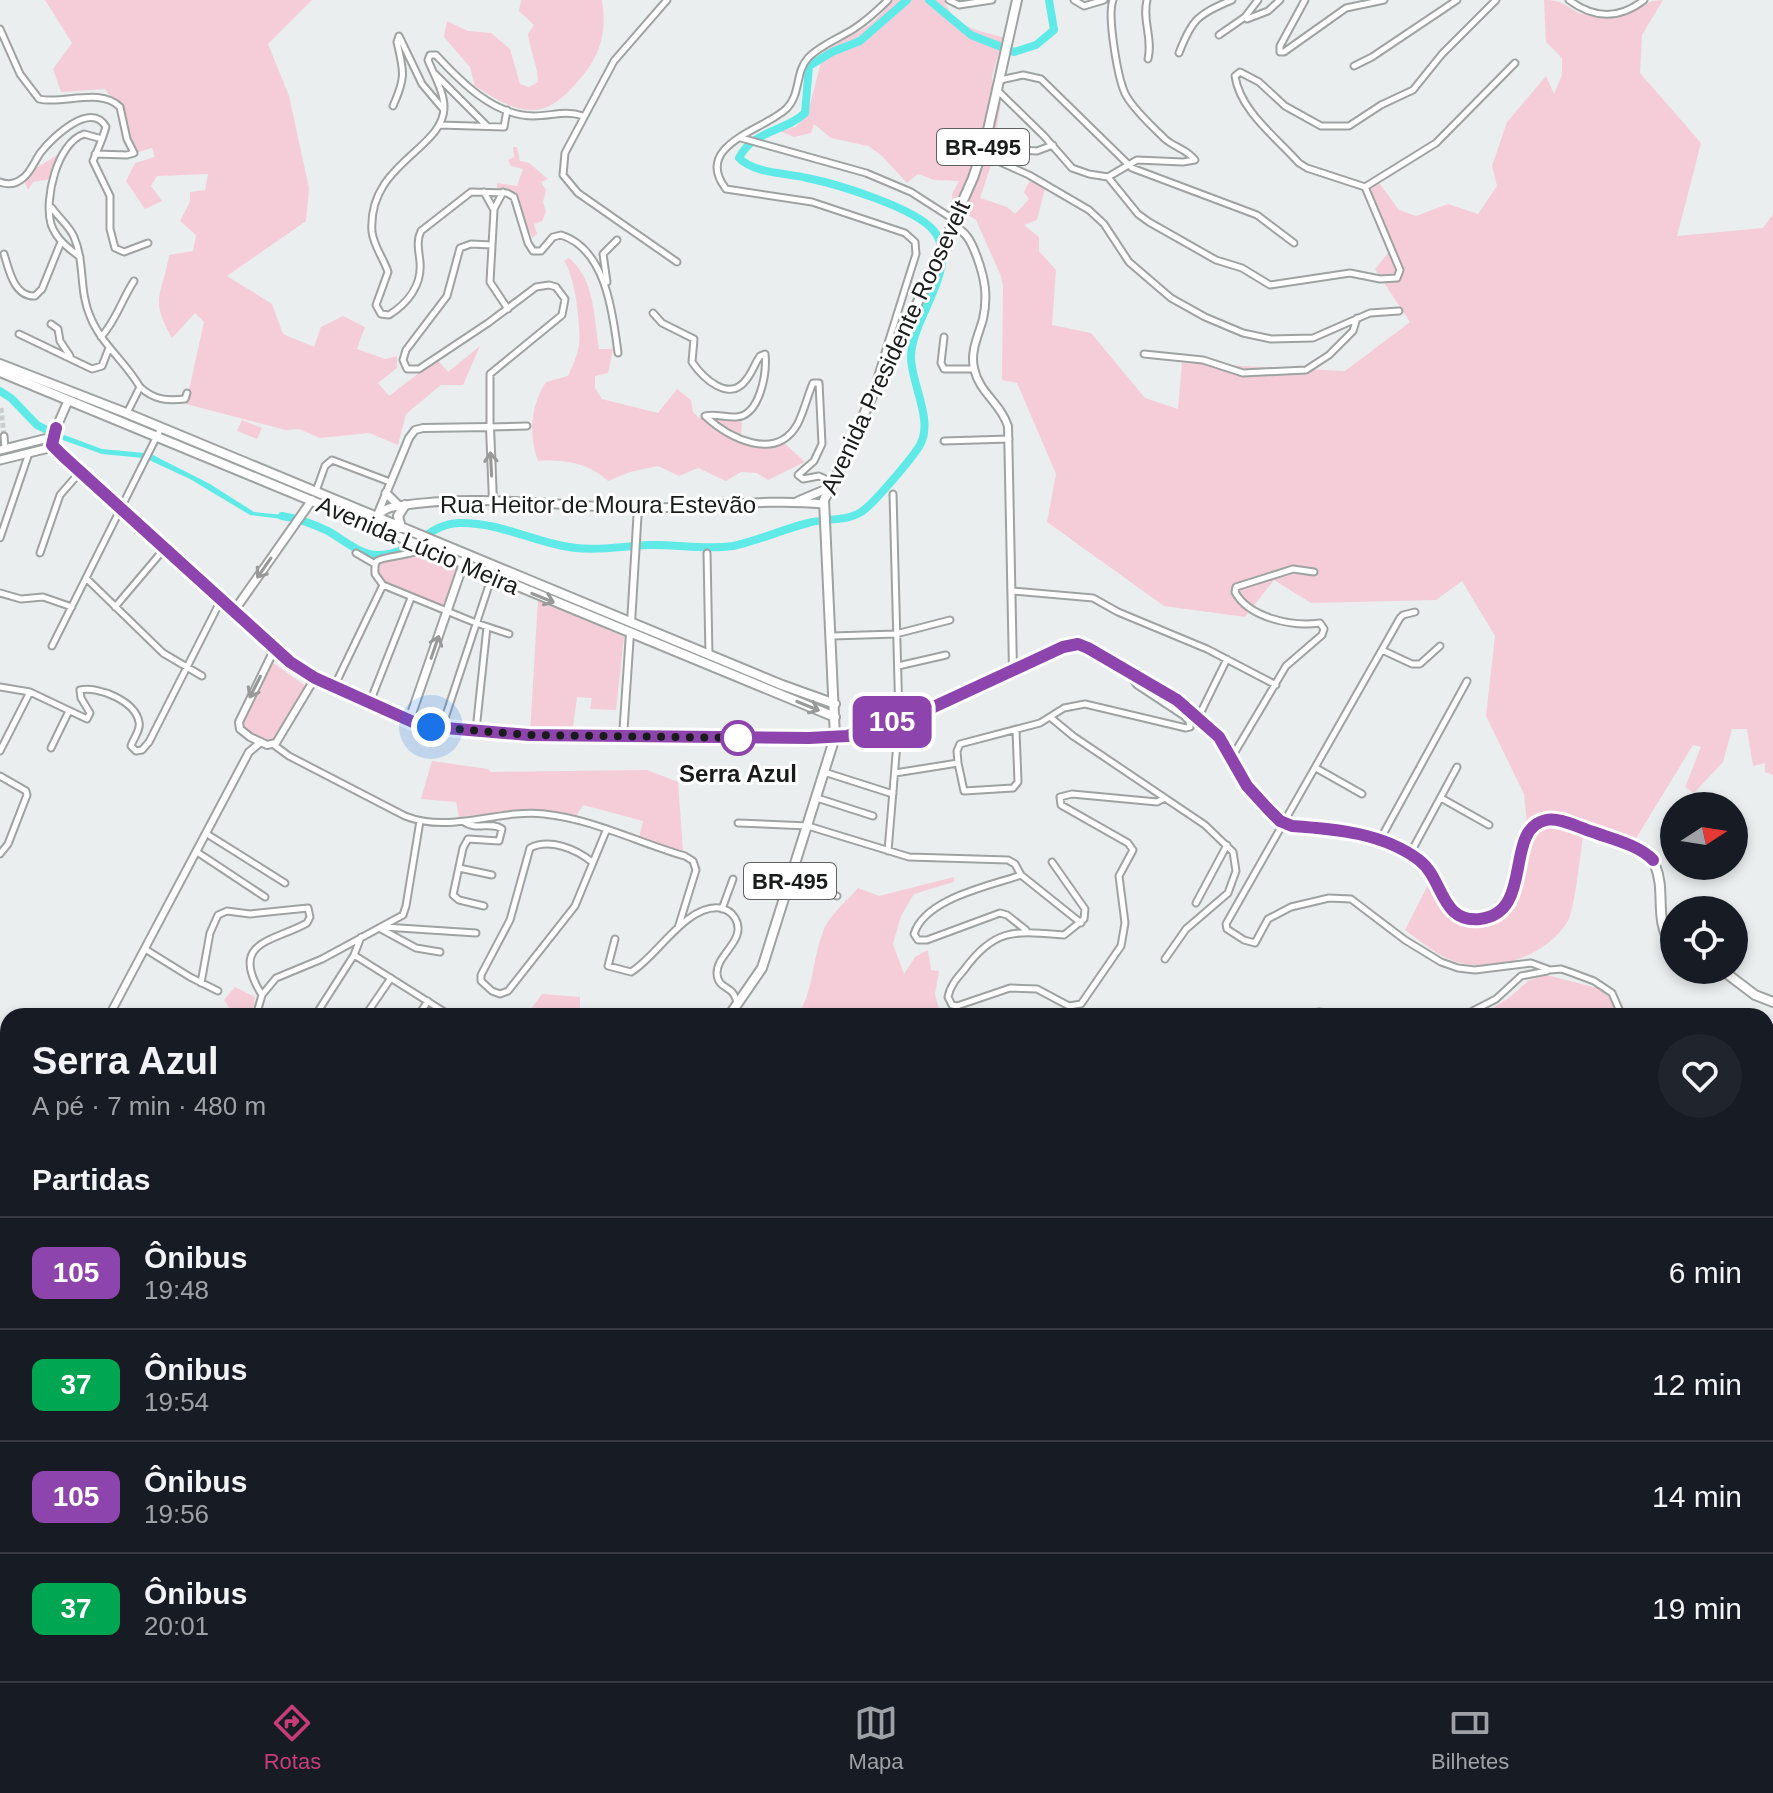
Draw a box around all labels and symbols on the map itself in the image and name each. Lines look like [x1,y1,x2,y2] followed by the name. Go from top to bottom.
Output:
[937,129,1029,165] road number: BR-495
[815,195,975,498] street label: Avenida Presidente Roosevelt
[484,451,499,478] one-way arrow
[313,490,524,600] street label: Avenida Lúcio Meira
[440,491,756,518] street label: Rua Heitor de Moura Estevão
[256,557,272,579] one-way arrow
[530,591,555,606] one-way arrow
[428,635,443,660] one-way arrow
[247,674,263,698] one-way arrow
[846,696,938,748] line badge: 105
[795,700,820,714] one-way arrow
[411,707,451,747] your location
[721,721,755,755] marker: Serra Azul
[679,760,797,787] place label: Serra Azul
[1660,792,1748,880] north arrow
[744,863,836,899] road number: BR-495

